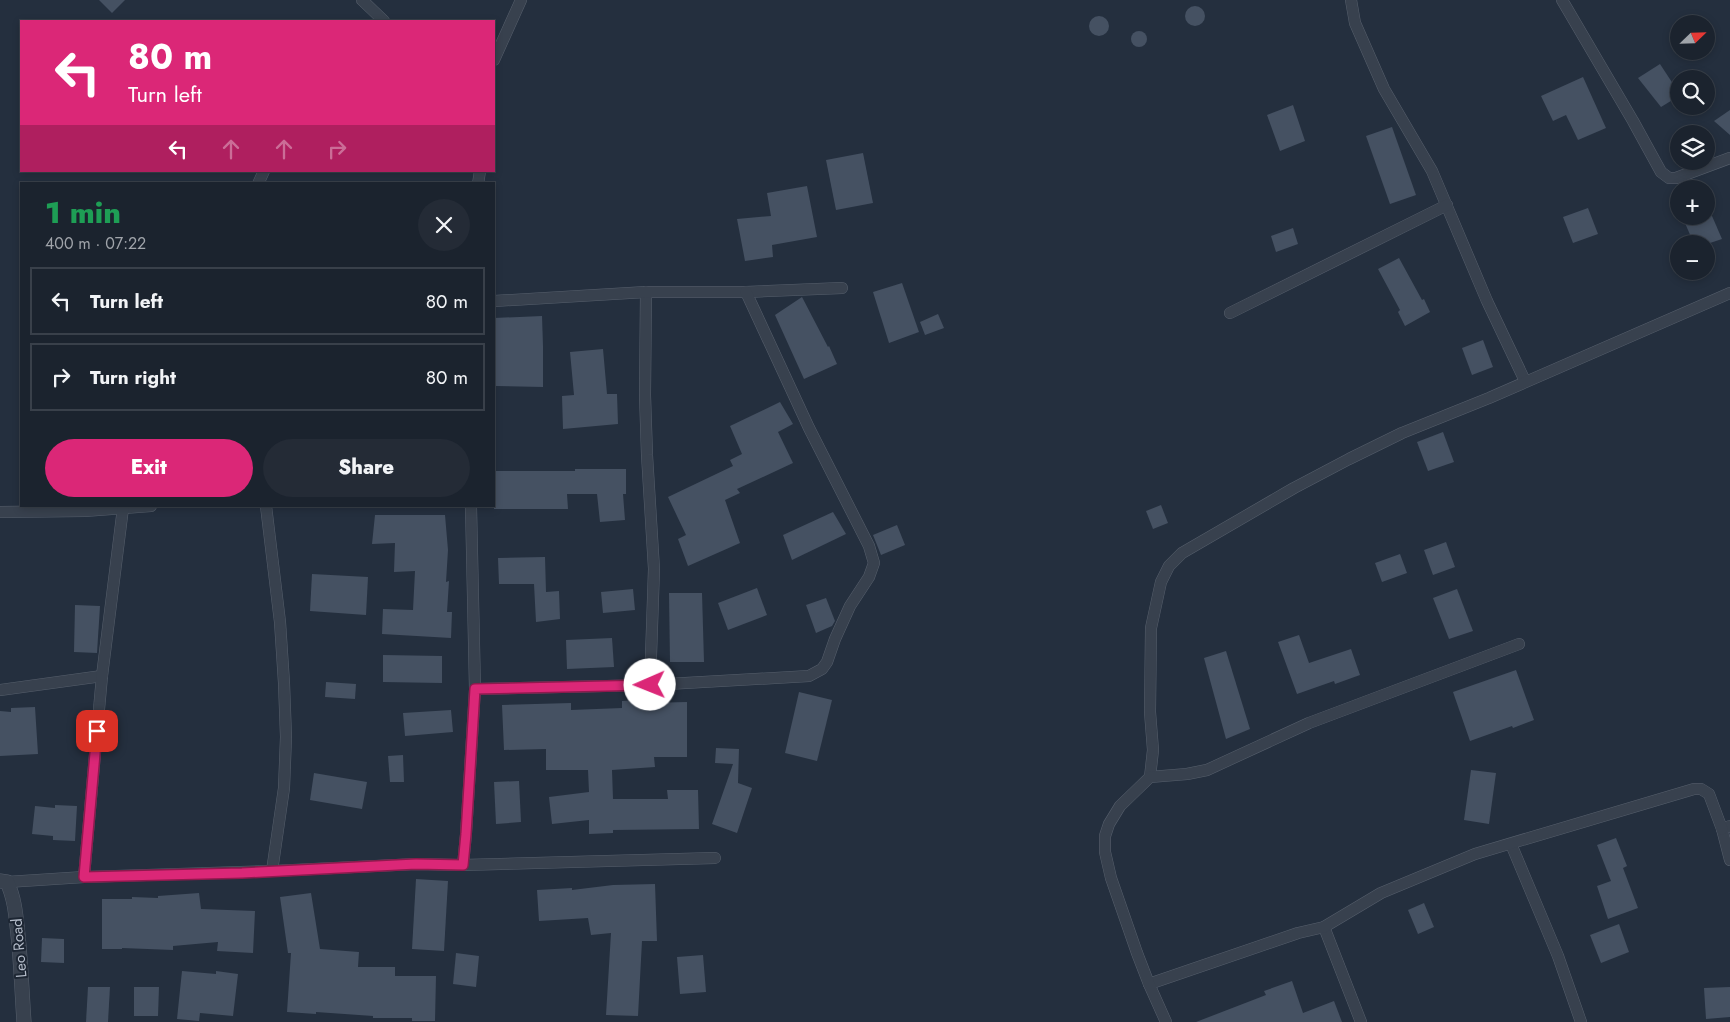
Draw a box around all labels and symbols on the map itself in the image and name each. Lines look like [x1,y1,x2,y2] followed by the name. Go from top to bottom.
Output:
[1670,15,1715,60] north arrow
[623,658,675,710] position arrow
[76,710,118,752] pin
[5,917,33,979] street label: Leo Road

